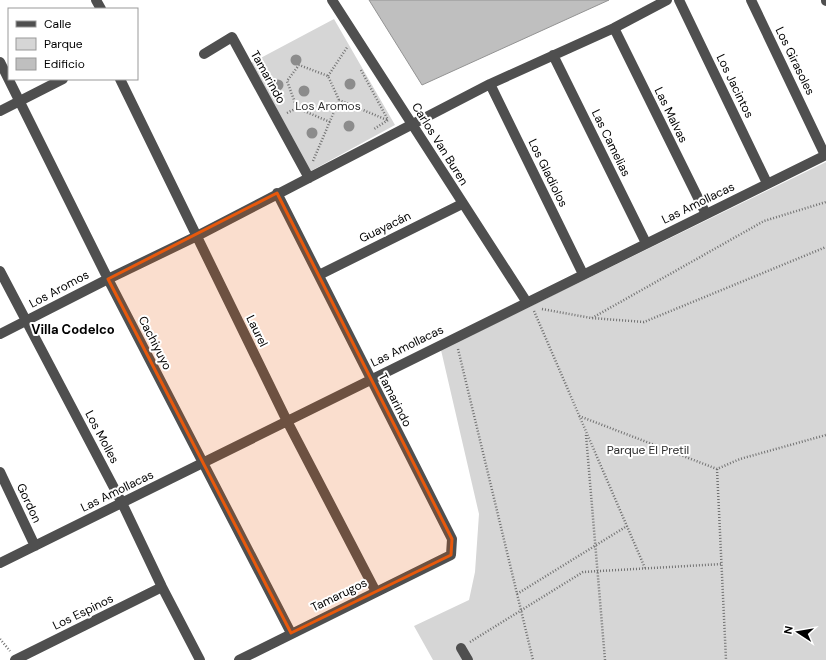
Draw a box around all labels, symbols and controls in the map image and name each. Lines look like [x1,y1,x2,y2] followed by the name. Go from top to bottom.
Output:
[8,8,138,80] legend
[44,16,71,32] text: Calle
[772,24,818,98] street label: Los Girasoles
[44,36,83,52] text: Parque
[247,48,289,106] street label: Tamarindo
[713,51,757,121] street label: Los Jacintos
[44,56,85,72] text: Edificio
[651,85,691,145] street label: Las Malvas
[295,98,361,114] park label: Los Aromos
[408,100,472,188] street label: Carlos Van Buren
[588,107,634,179] street label: Las Camelias
[525,136,571,210] street label: Los Gladiolos
[659,178,737,228] street label: Las Amollacas
[357,208,414,246] street label: Guayacán
[26,267,92,311] street label: Los Aromos
[242,312,272,350] street label: Laurel
[135,313,175,373] street label: Cachiyuyo
[31,321,115,338] district label: Villa Codelco
[368,321,446,371] street label: Las Amollacas
[375,370,415,430] street label: Tamarindo
[81,408,123,466] street label: Los Molles
[607,442,689,458] park label: Parque El Pretil
[78,466,156,516] street label: Las Amollacas
[13,481,45,525] street label: Gordon
[308,575,370,615] street label: Tamarugos
[50,590,116,634] street label: Los Espinos
[778,612,818,652] north arrow
[781,625,796,635] text: N

